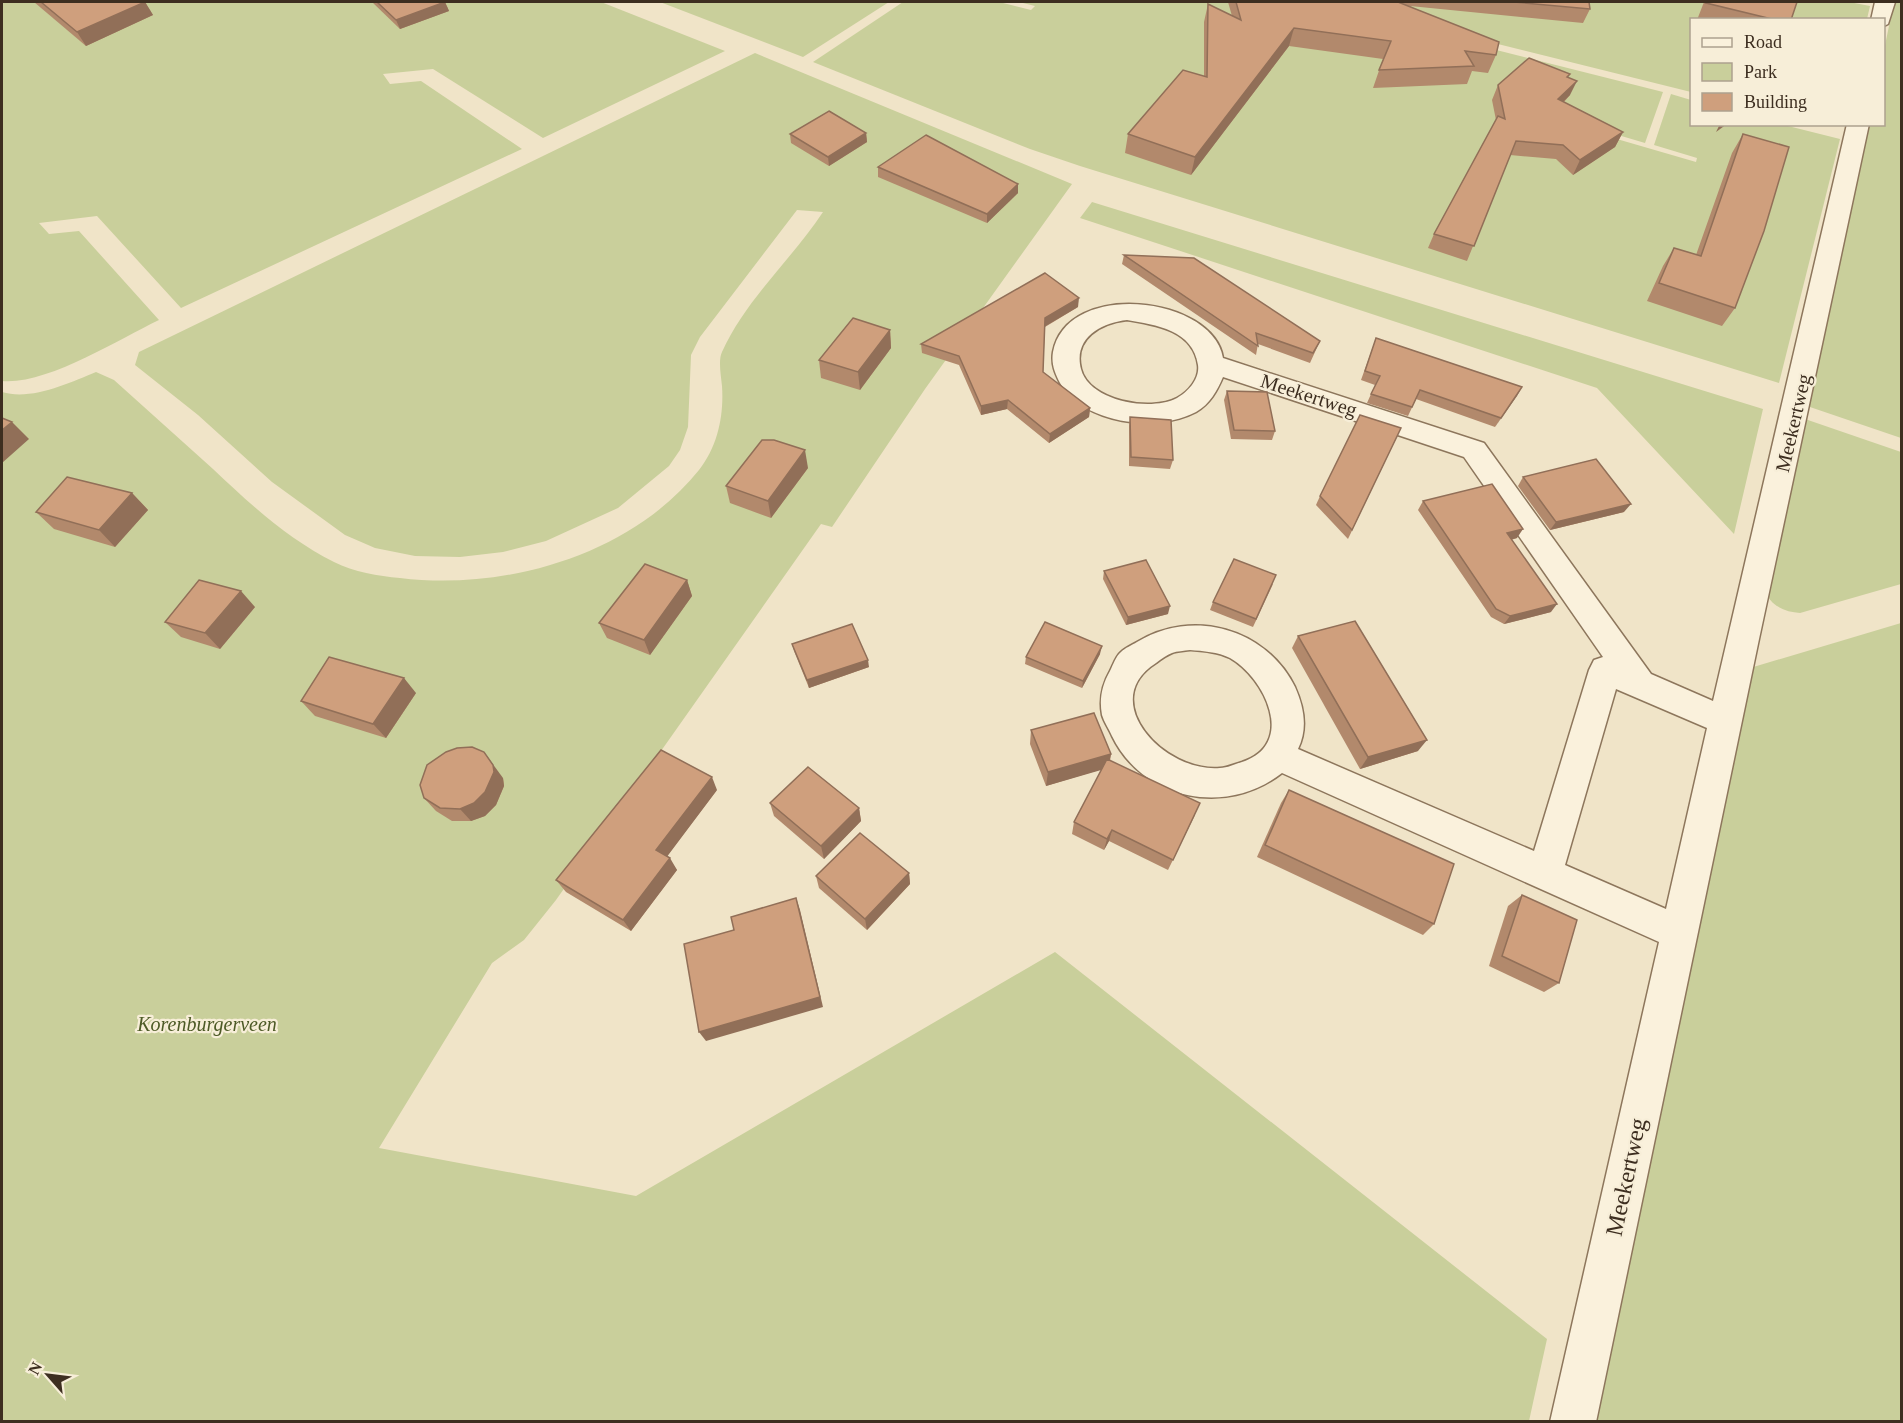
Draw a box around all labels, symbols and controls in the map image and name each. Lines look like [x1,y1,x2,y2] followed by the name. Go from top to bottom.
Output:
[1690,18,1885,126] legend
[1744,32,1782,52] text: Road
[1744,62,1777,82] text: Park
[1744,92,1807,112] text: Building
[1258,369,1360,422] street label: Meekertweg
[1771,372,1816,474] street label: Meekertweg
[136,1013,277,1036] park label: Korenburgerveen
[1601,1116,1651,1238] street label: Meekertweg
[18,1345,78,1405] north arrow
[25,1359,46,1377] text: N

